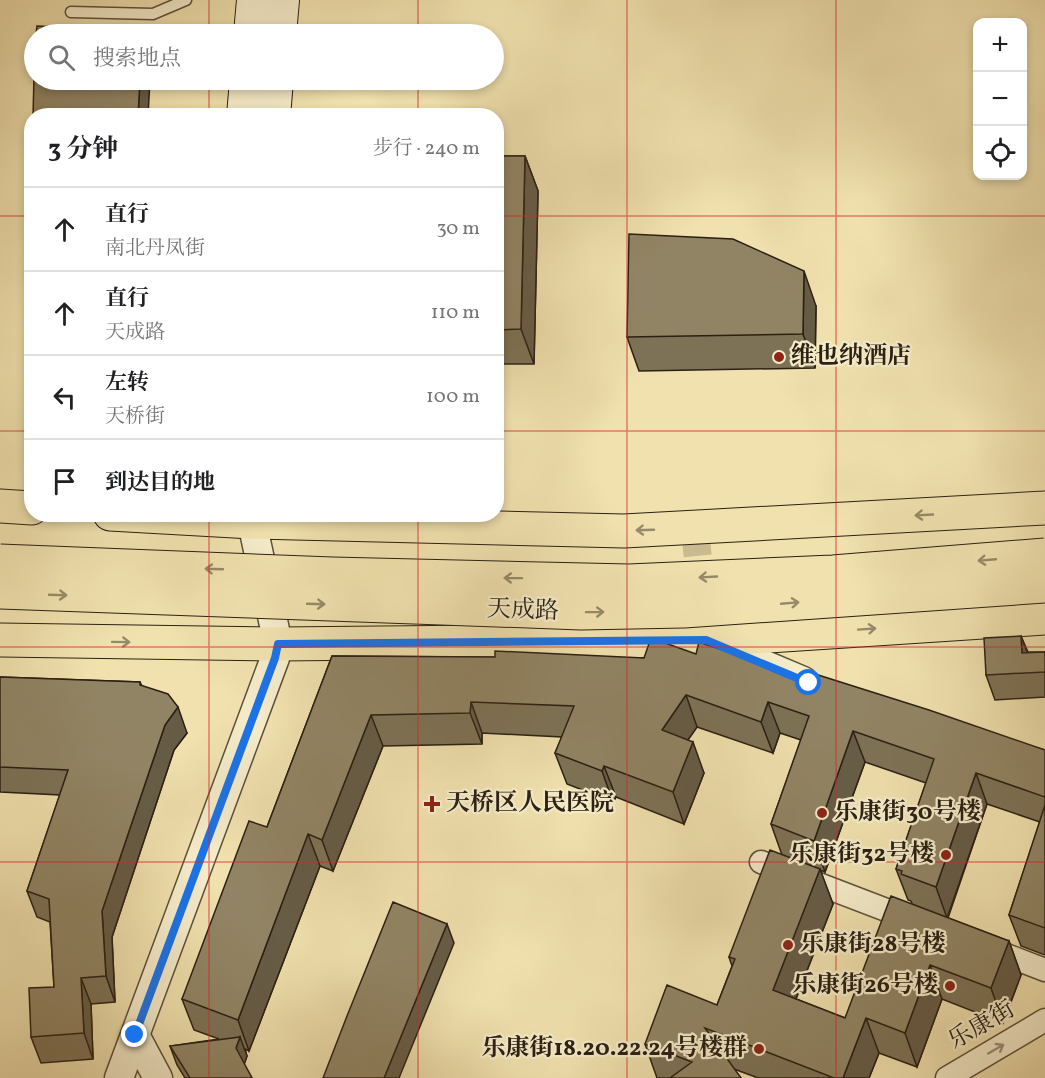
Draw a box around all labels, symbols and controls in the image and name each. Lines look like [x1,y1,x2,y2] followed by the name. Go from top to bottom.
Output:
[973,18,1027,180] map controls
[973,18,1027,72] button: +
[24,24,504,90] search box
[45,41,78,74] icon: search
[93,44,181,75] text: 搜索地点
[973,72,1027,126] button: −
[973,126,1027,180] button: locate
[48,132,118,168] text: 3 分钟
[373,135,480,163] text: 步行 · 240 m
[105,200,149,231] text: 直行
[48,213,81,246] icon: ahead
[436,215,480,243] text: 30 m
[105,235,205,263] text: 南北丹凤街
[105,284,149,315] text: 直行
[48,297,81,330] icon: ahead
[431,299,480,327] text: 110 m
[105,319,165,347] text: 天成路
[791,340,911,374] place label: 维也纳酒店
[772,350,786,364] marker: 维也纳酒店
[105,368,149,399] text: 左转
[48,381,81,414] icon: left
[426,383,480,411] text: 100 m
[105,403,165,431] text: 天桥街
[48,465,81,498] icon: arrive
[105,468,215,499] text: 到达目的地
[914,509,934,520] one-way arrow
[636,525,656,536] one-way arrow
[977,554,997,565] one-way arrow
[204,564,224,575] one-way arrow
[699,572,719,583] one-way arrow
[504,573,524,584] one-way arrow
[48,589,68,600] one-way arrow
[486,593,560,629] street label: 天成路
[779,597,799,608] one-way arrow
[306,598,326,610] one-way arrow
[585,607,605,618] one-way arrow
[857,624,877,635] one-way arrow
[111,636,131,648] one-way arrow
[795,669,821,695] route start
[446,787,614,821] place label: 天桥区人民医院
[423,795,441,813] marker: 天桥区人民医院
[834,796,981,830] place label: 乐康街30号楼
[815,806,829,820] marker: 乐康街30号楼
[789,838,934,872] place label: 乐康街32号楼
[939,848,953,862] marker: 乐康街32号楼
[800,928,946,962] place label: 乐康街28号楼
[781,938,795,952] marker: 乐康街28号楼
[792,969,938,1003] place label: 乐康街26号楼
[943,979,957,993] marker: 乐康街26号楼
[942,993,1022,1059] street label: 乐康街
[121,1021,147,1047] route end
[481,1032,747,1066] place label: 乐康街18.20.22.24号楼群
[752,1042,766,1056] marker: 乐康街18.20.22.24号楼群
[987,1043,1004,1055] one-way arrow

